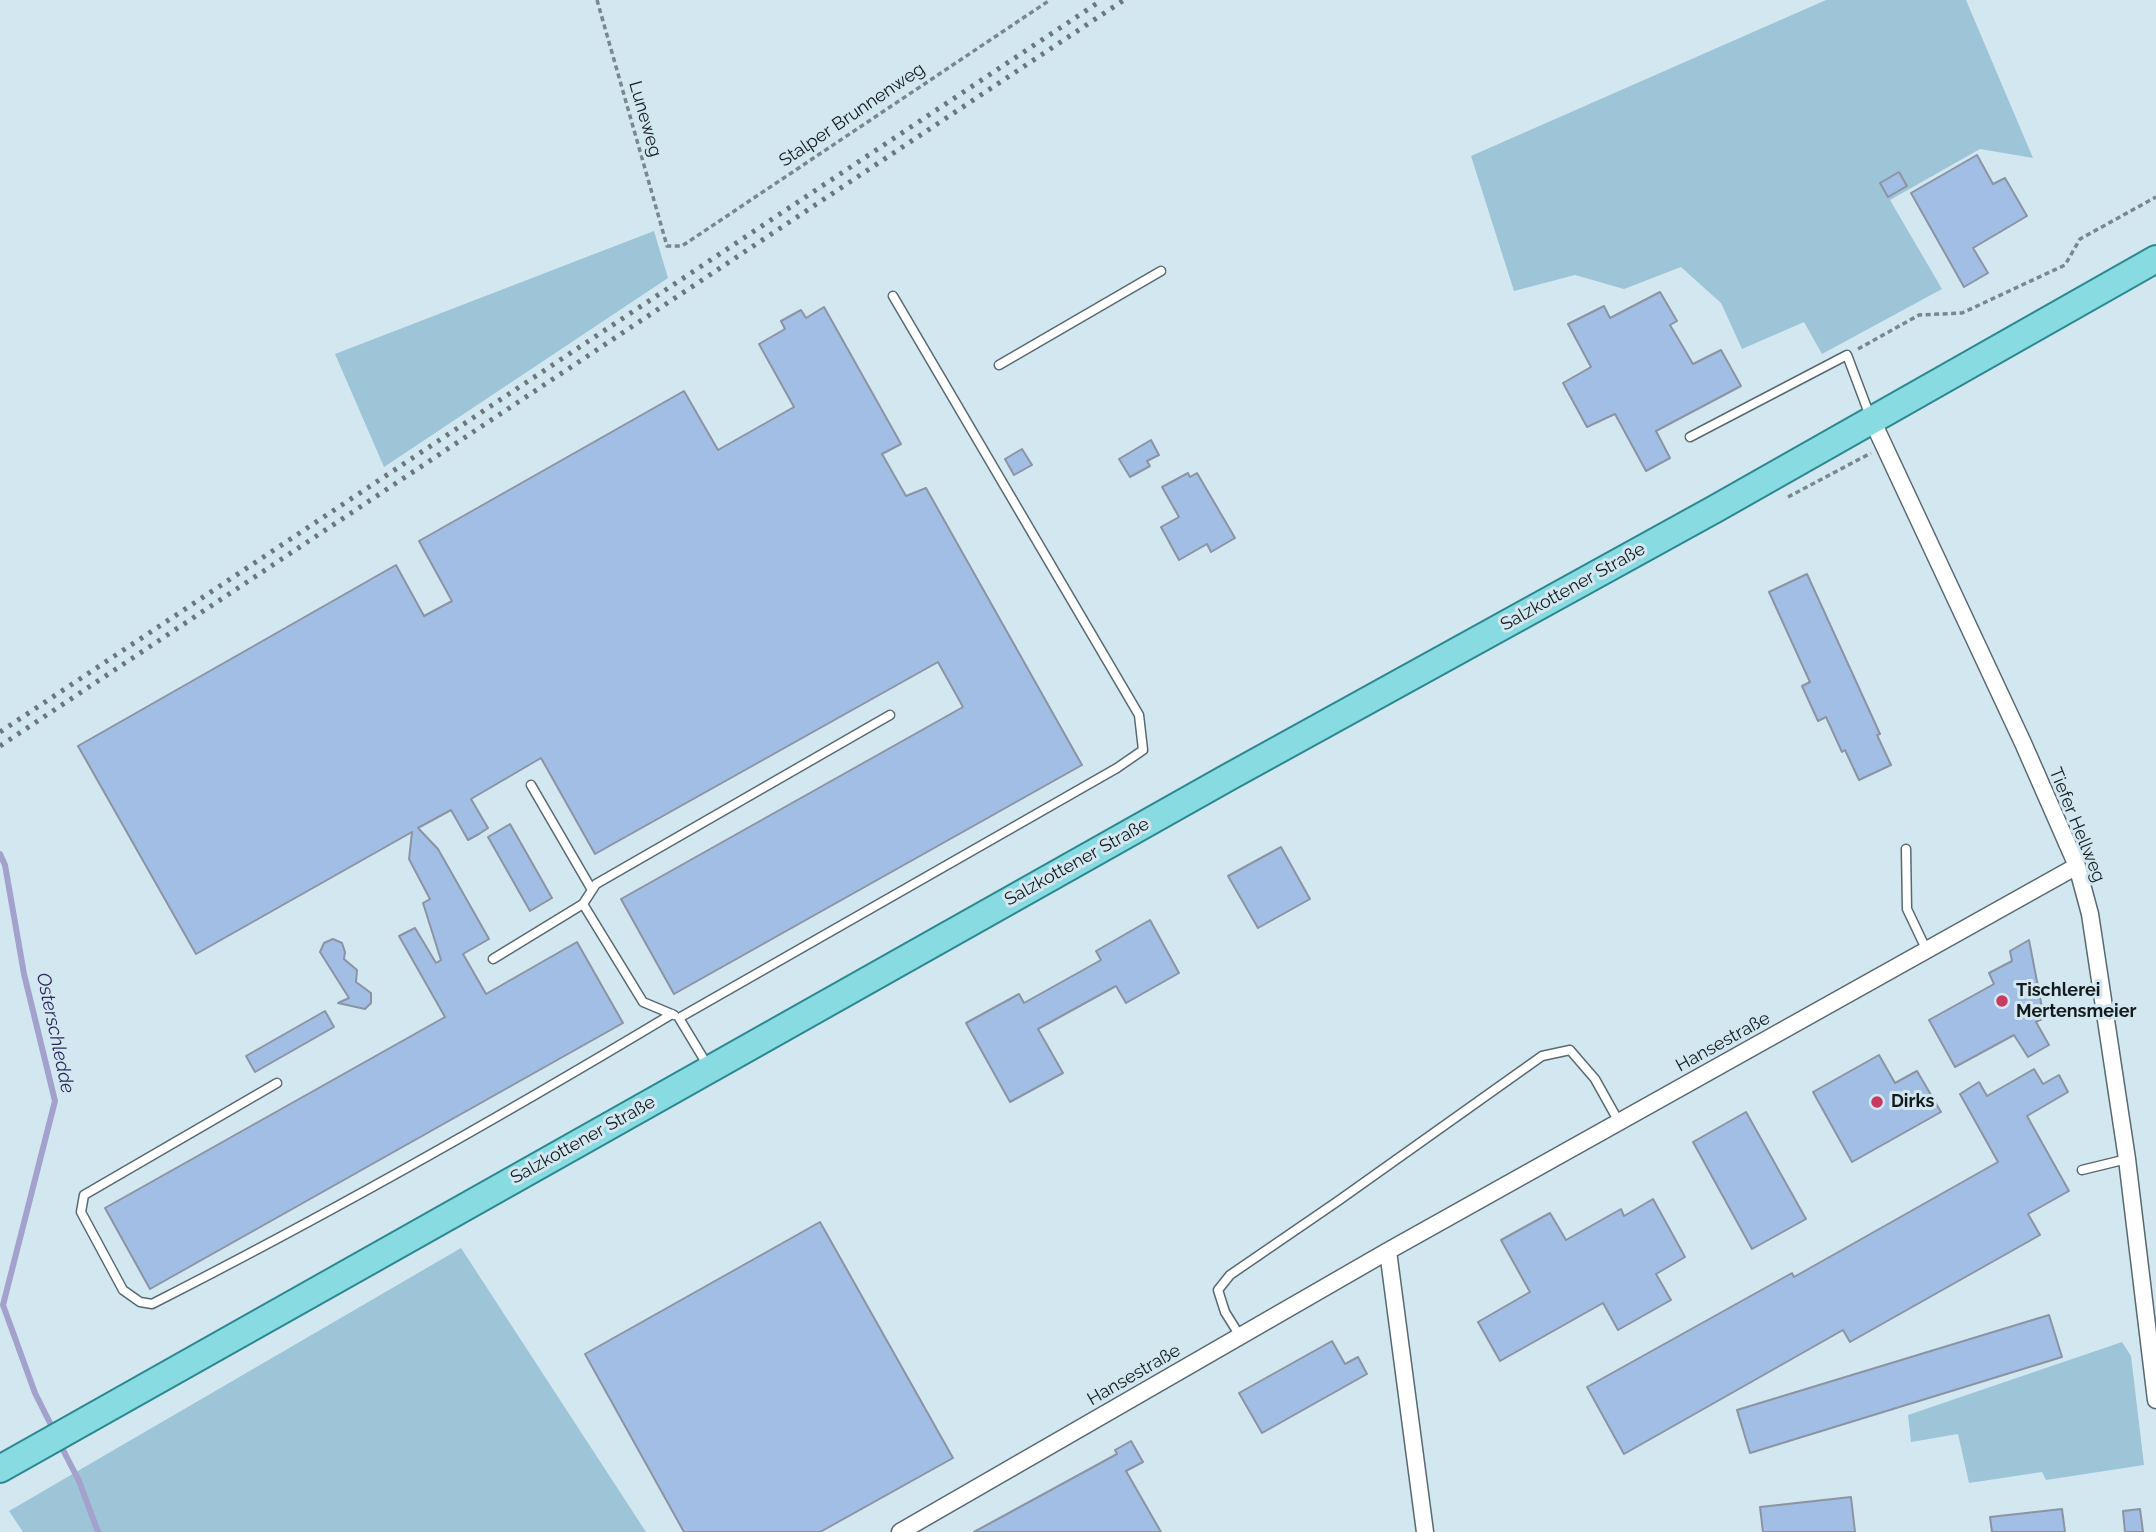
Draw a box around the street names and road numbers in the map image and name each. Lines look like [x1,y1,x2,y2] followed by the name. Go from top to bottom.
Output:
[775,58,929,172] street label: Stalper Brunnenweg
[624,79,666,159] street label: Luneweg
[1497,538,1649,636] street label: Salzkottener Straße
[2044,765,2110,885] street label: Tiefer Hellweg
[1001,813,1153,911] street label: Salzkottener Straße
[1672,1007,1774,1077] street label: Hansestraße
[507,1091,659,1189] street label: Salzkottener Straße
[1084,1340,1184,1410] street label: Hansestraße

